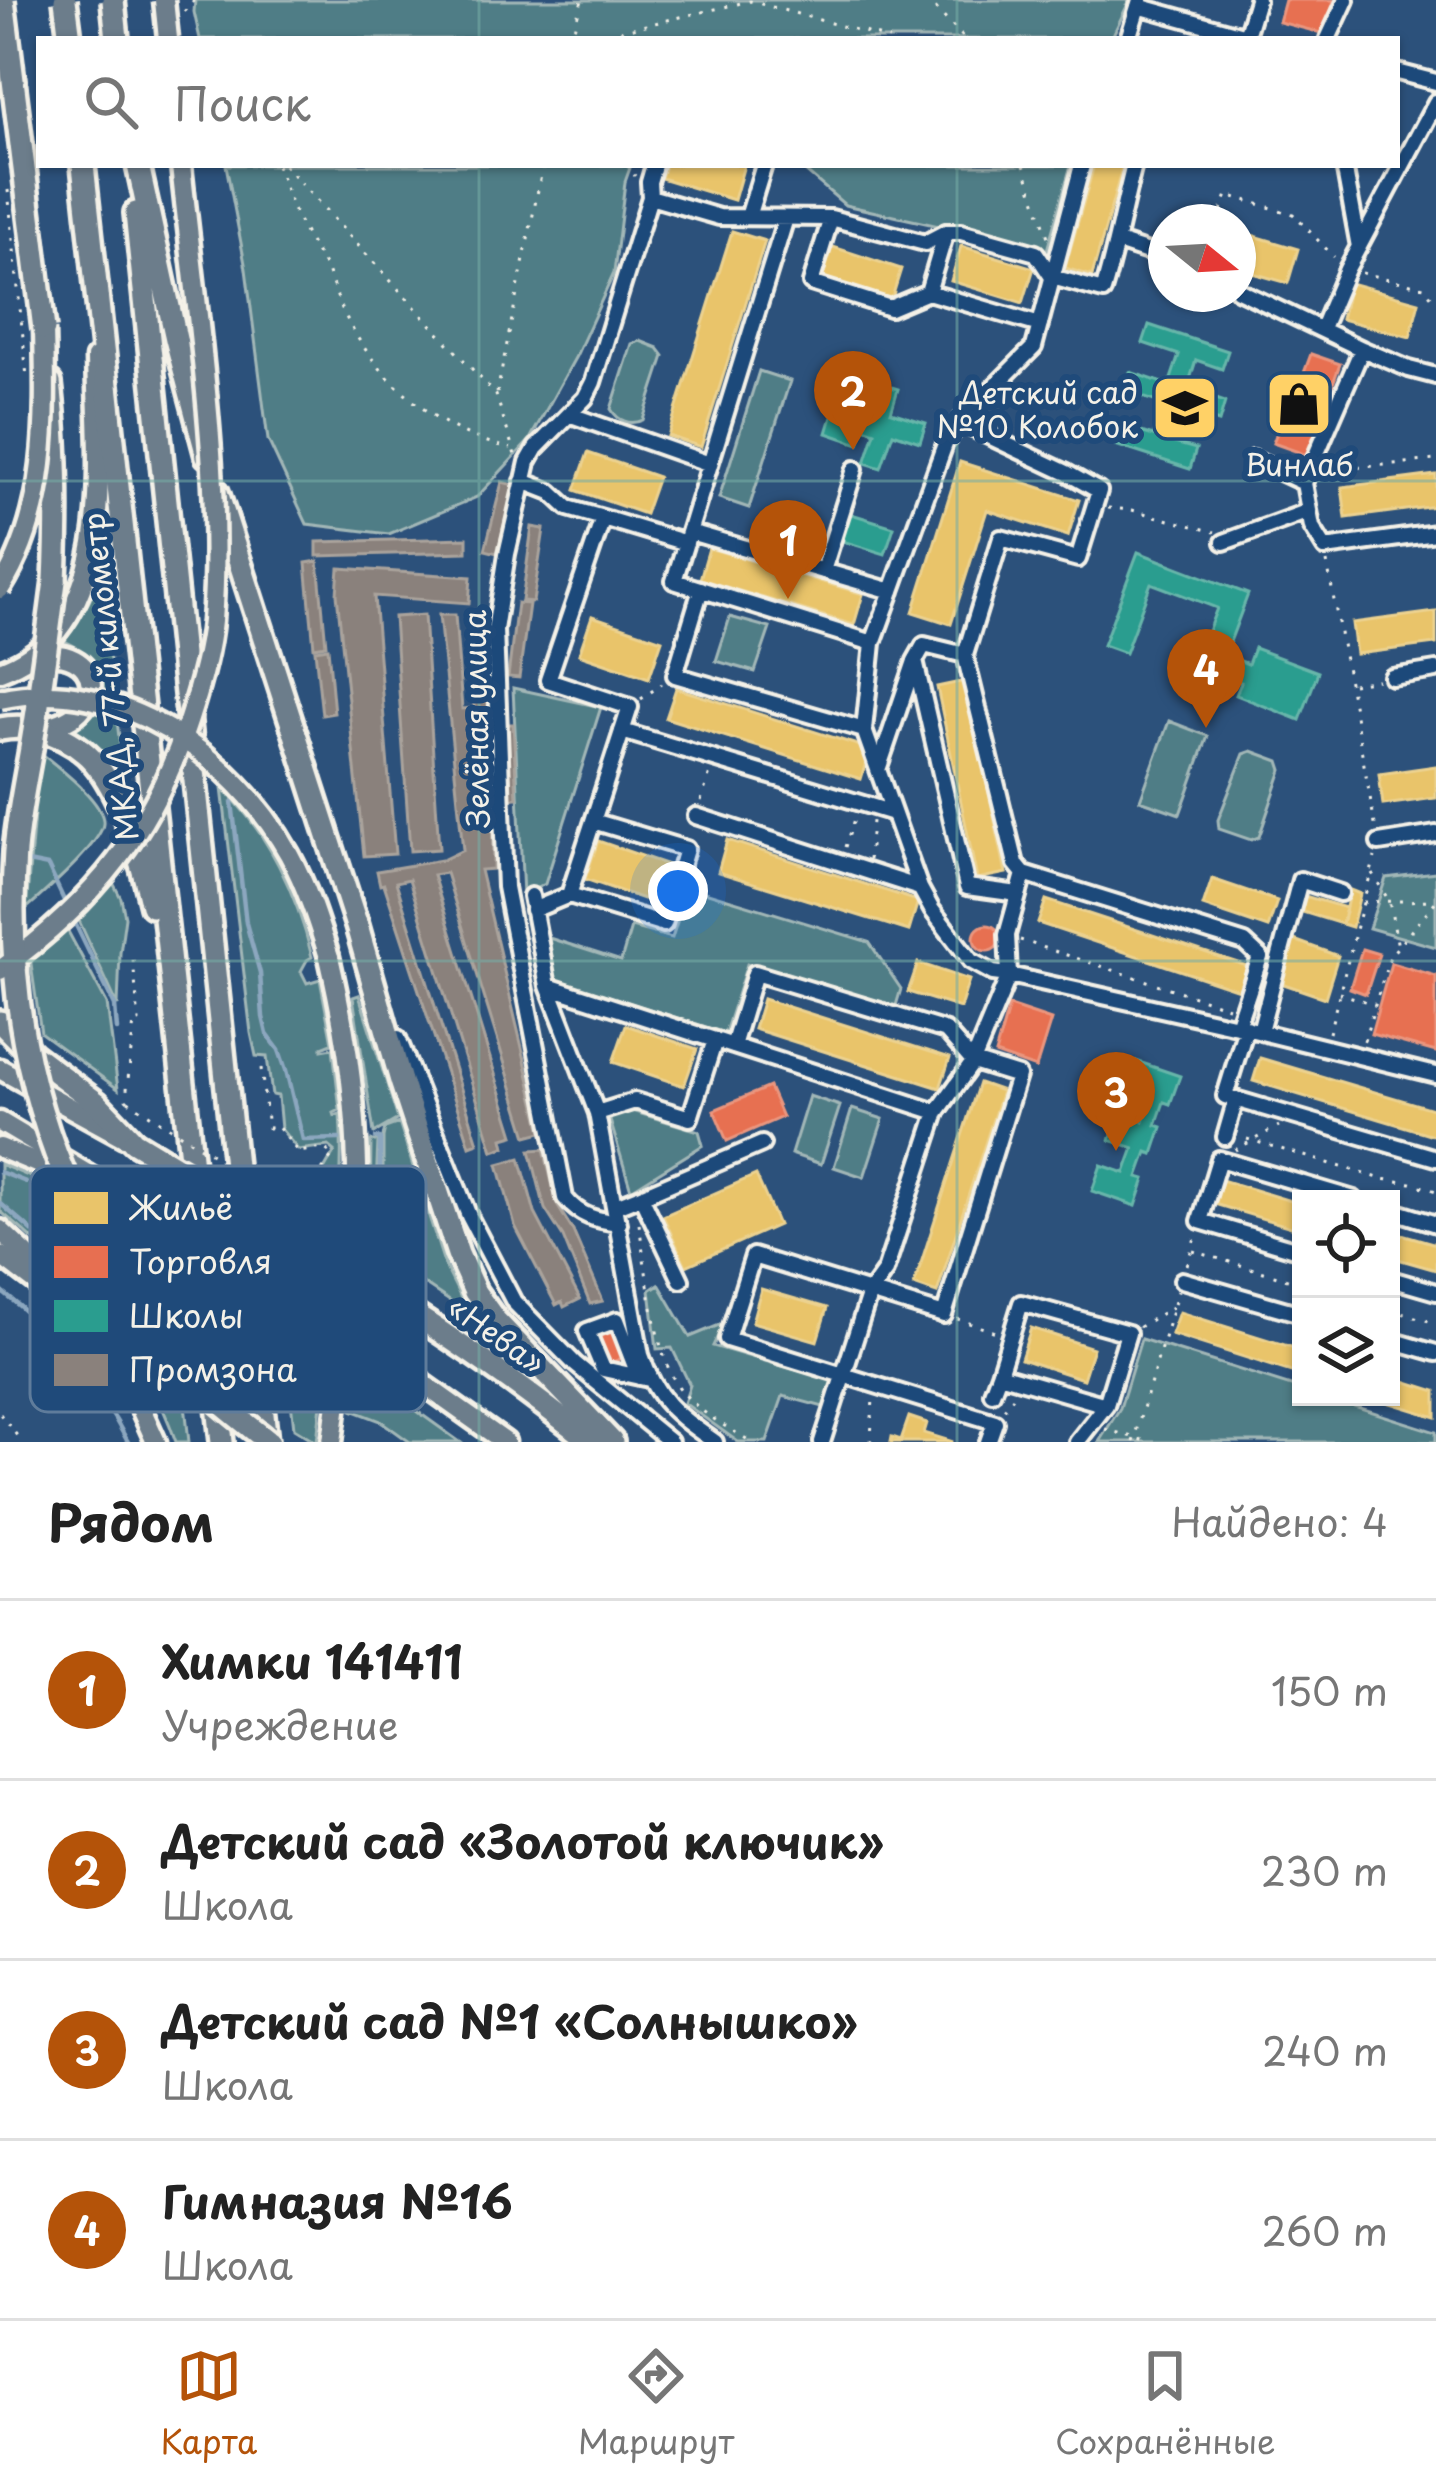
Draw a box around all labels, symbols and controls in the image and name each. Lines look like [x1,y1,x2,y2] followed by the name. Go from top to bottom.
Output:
[36,36,1400,168] search box
[174,68,311,136] text: Поиск
[78,69,144,135] icon: search
[1148,204,1256,312] north arrow
[814,351,892,450] pin: 2
[936,369,1138,448] place label: Детский сад №10 Колобок
[1264,369,1334,439] shop icon: Винлаб
[1150,373,1220,443] school or university icon: Детский сад №10 Колобок
[1245,441,1354,486] place label: Винлаб
[749,500,827,599] pin: 1
[69,511,149,843] street label: МКАД, 77-й километр
[451,610,499,828] street label: Зелёная улица
[1167,629,1245,728] pin: 4
[648,861,708,921] your location
[1077,1052,1155,1151] pin: 3
[30,1166,426,1412] legend
[128,1181,233,1231] text: Жильё
[1292,1190,1400,1406] map controls
[1292,1190,1400,1298] button: locate
[129,1235,272,1285] text: Торговля
[439,1284,555,1384] street label: «Нева»
[129,1289,244,1339] text: Школы
[1292,1298,1400,1406] button: layers
[129,1343,297,1393] text: Промзона
[48,1482,214,1559] text: Рядом
[1171,1491,1388,1550] text: Найдено: 4
[162,1626,462,1694] text: Химки 141411
[78,1660,96,1719] text: 1
[1271,1660,1388,1719] text: 150 m
[162,1694,399,1753] text: Учреждение
[162,1806,884,1874] text: Детский сад «Золотой ключик»
[73,1840,101,1899] text: 2
[1261,1840,1388,1899] text: 230 m
[162,1874,293,1933] text: Школа
[162,1986,858,2054] text: Детский сад №1 «Солнышко»
[74,2020,100,2079] text: 3
[1262,2020,1388,2079] text: 240 m
[162,2054,293,2113] text: Школа
[162,2166,513,2234] text: Гимназия №16
[74,2200,100,2259] text: 4
[1261,2200,1388,2259] text: 260 m
[162,2234,293,2293] text: Школа
[160,2343,257,2465] tab: Карта
[578,2343,734,2465] tab: Маршрут
[1055,2343,1276,2465] tab: Сохранённые

